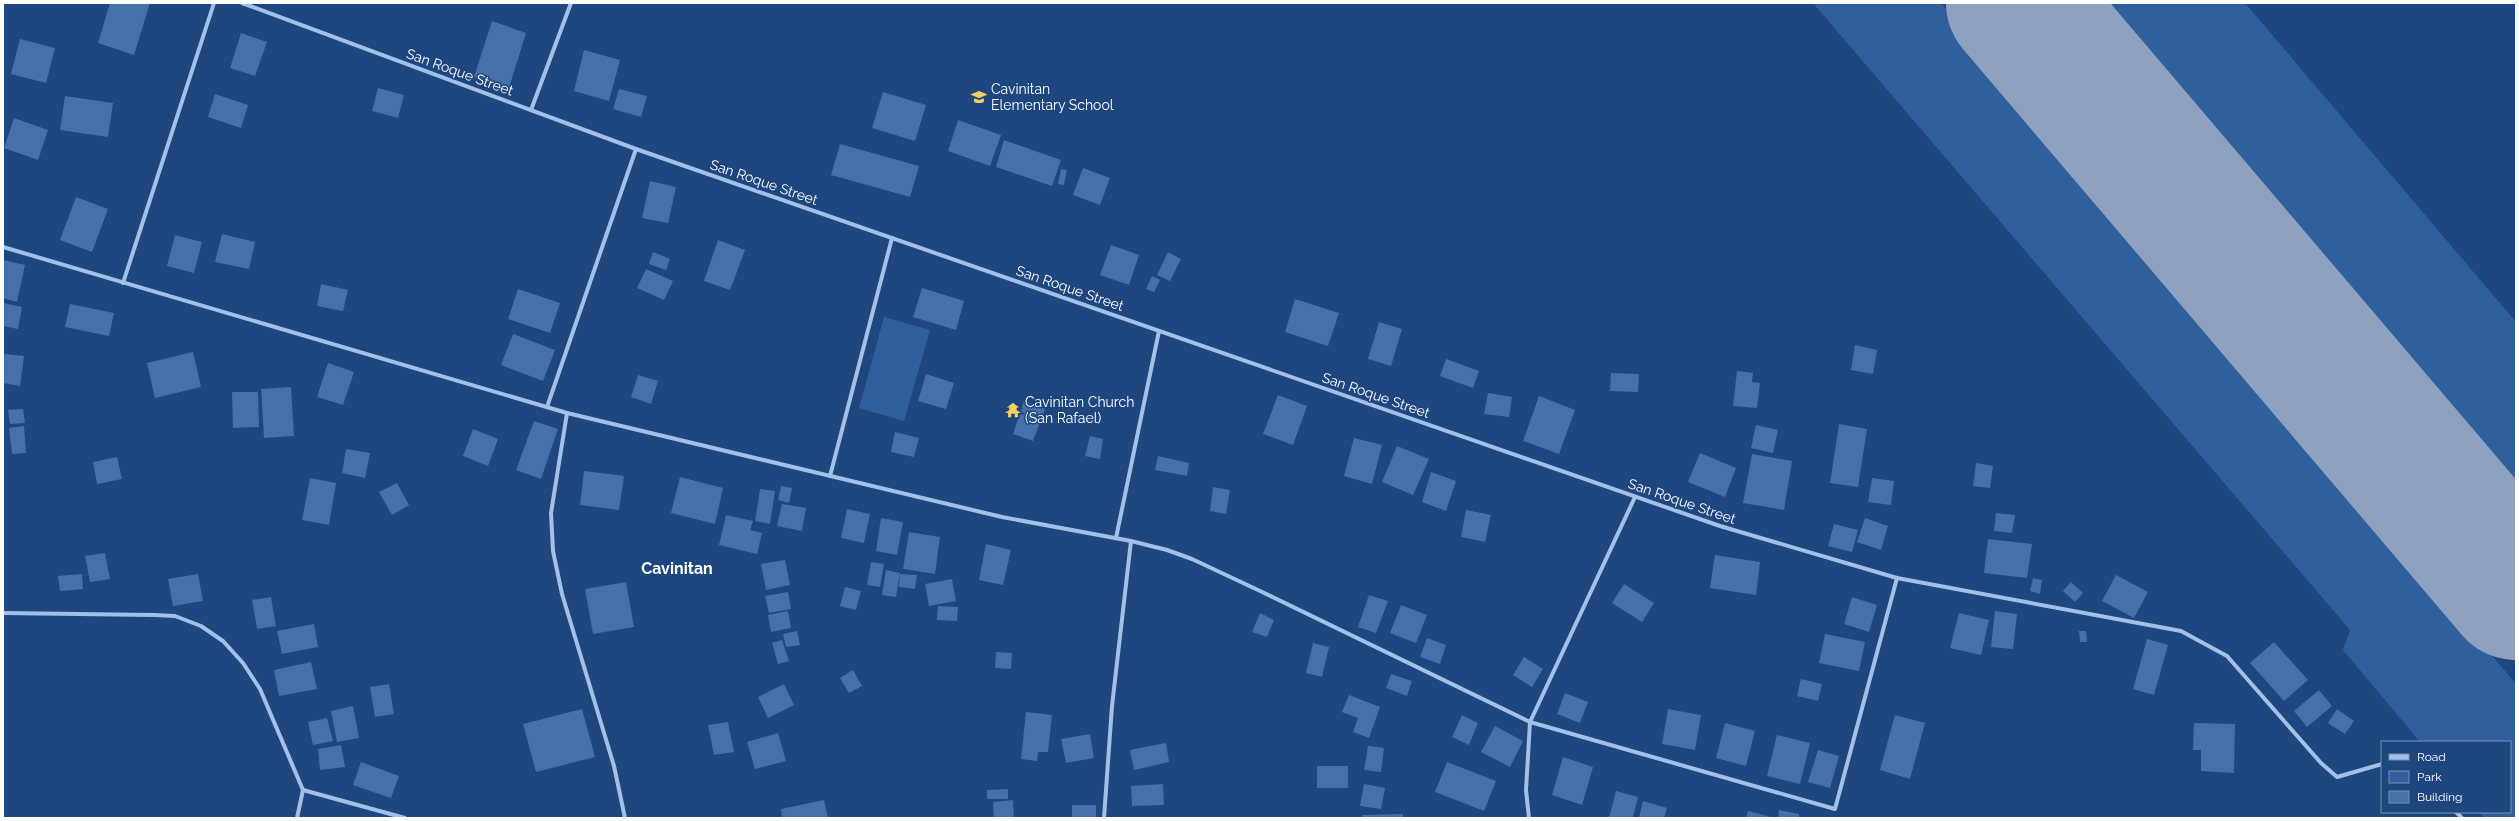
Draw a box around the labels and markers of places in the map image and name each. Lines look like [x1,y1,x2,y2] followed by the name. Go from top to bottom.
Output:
[991,81,1114,113] place label: Cavinitan Elementary School
[970,88,988,106] school or university icon: Cavinitan Elementary School
[1025,394,1134,426] place label: Cavinitan Church (San Rafael)
[1004,401,1022,419] temple icon: Cavinitan Church (San Rafael)

